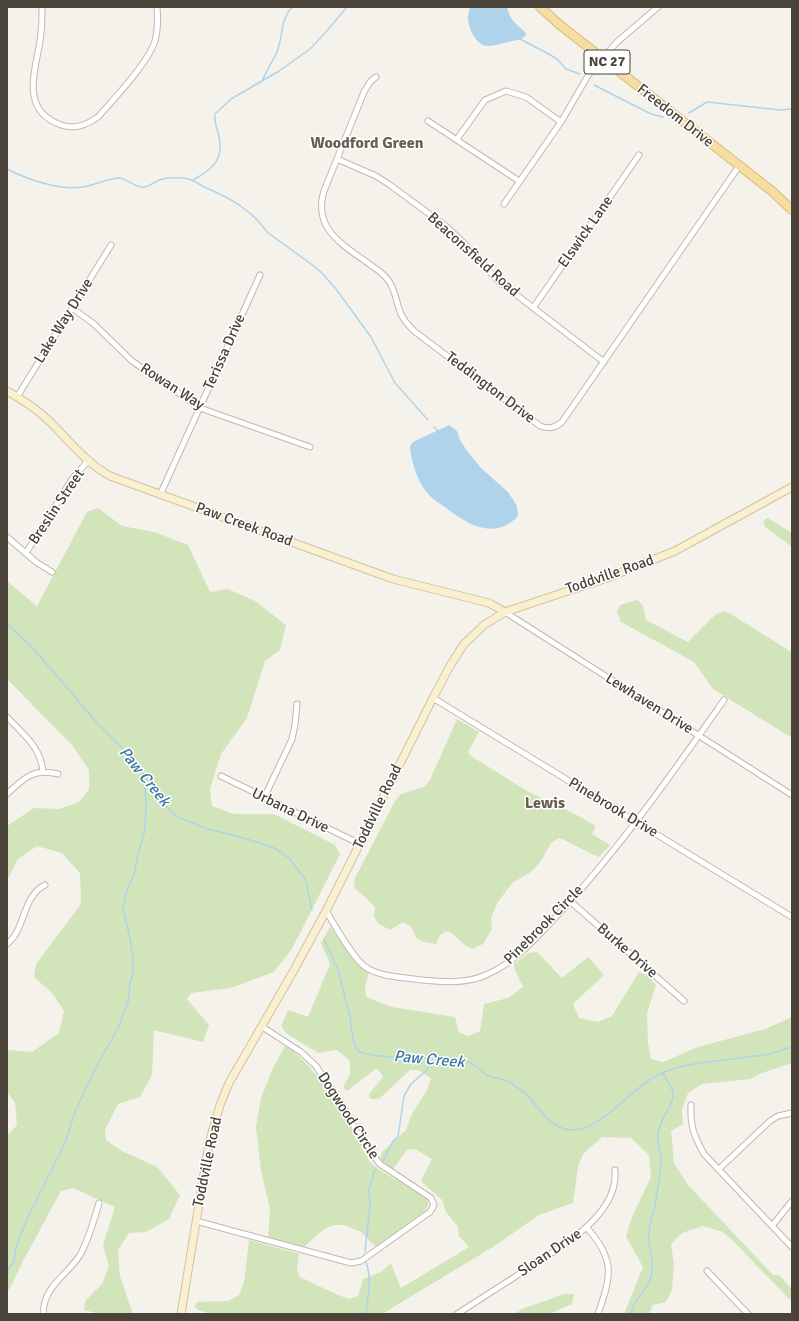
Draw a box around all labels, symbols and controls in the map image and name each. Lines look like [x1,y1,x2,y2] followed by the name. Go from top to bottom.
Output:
[584,50,630,74] road number: NC 27
[633,80,717,152] street label: Freedom Drive
[311,134,423,154] district label: Woodford Green
[555,193,617,271] street label: Elswick Lane
[423,209,523,301] street label: Beaconsfield Road
[31,275,97,367] street label: Lake Way Drive
[200,311,250,393] street label: Terissa Drive
[442,348,538,428] street label: Teddington Drive
[137,360,207,414] street label: Rowan Way
[25,466,89,548] street label: Breslin Street
[193,499,295,551] street label: Paw Creek Road
[564,552,656,598] street label: Toddville Road
[602,670,696,738] street label: Lewhaven Drive
[114,743,174,811] water label: Paw Creek
[350,762,406,852] street label: Toddville Road
[565,774,661,842] street label: Pinebrook Drive
[248,785,332,837] street label: Urbana Drive
[525,794,565,814] district label: Lewis
[501,882,587,968] street label: Pinebrook Circle
[593,920,661,982] street label: Burke Drive
[393,1047,465,1073] water label: Paw Creek
[313,1069,383,1163] street label: Dogwood Circle
[190,1115,226,1209] street label: Toddville Road
[515,1225,585,1281] street label: Sloan Drive

